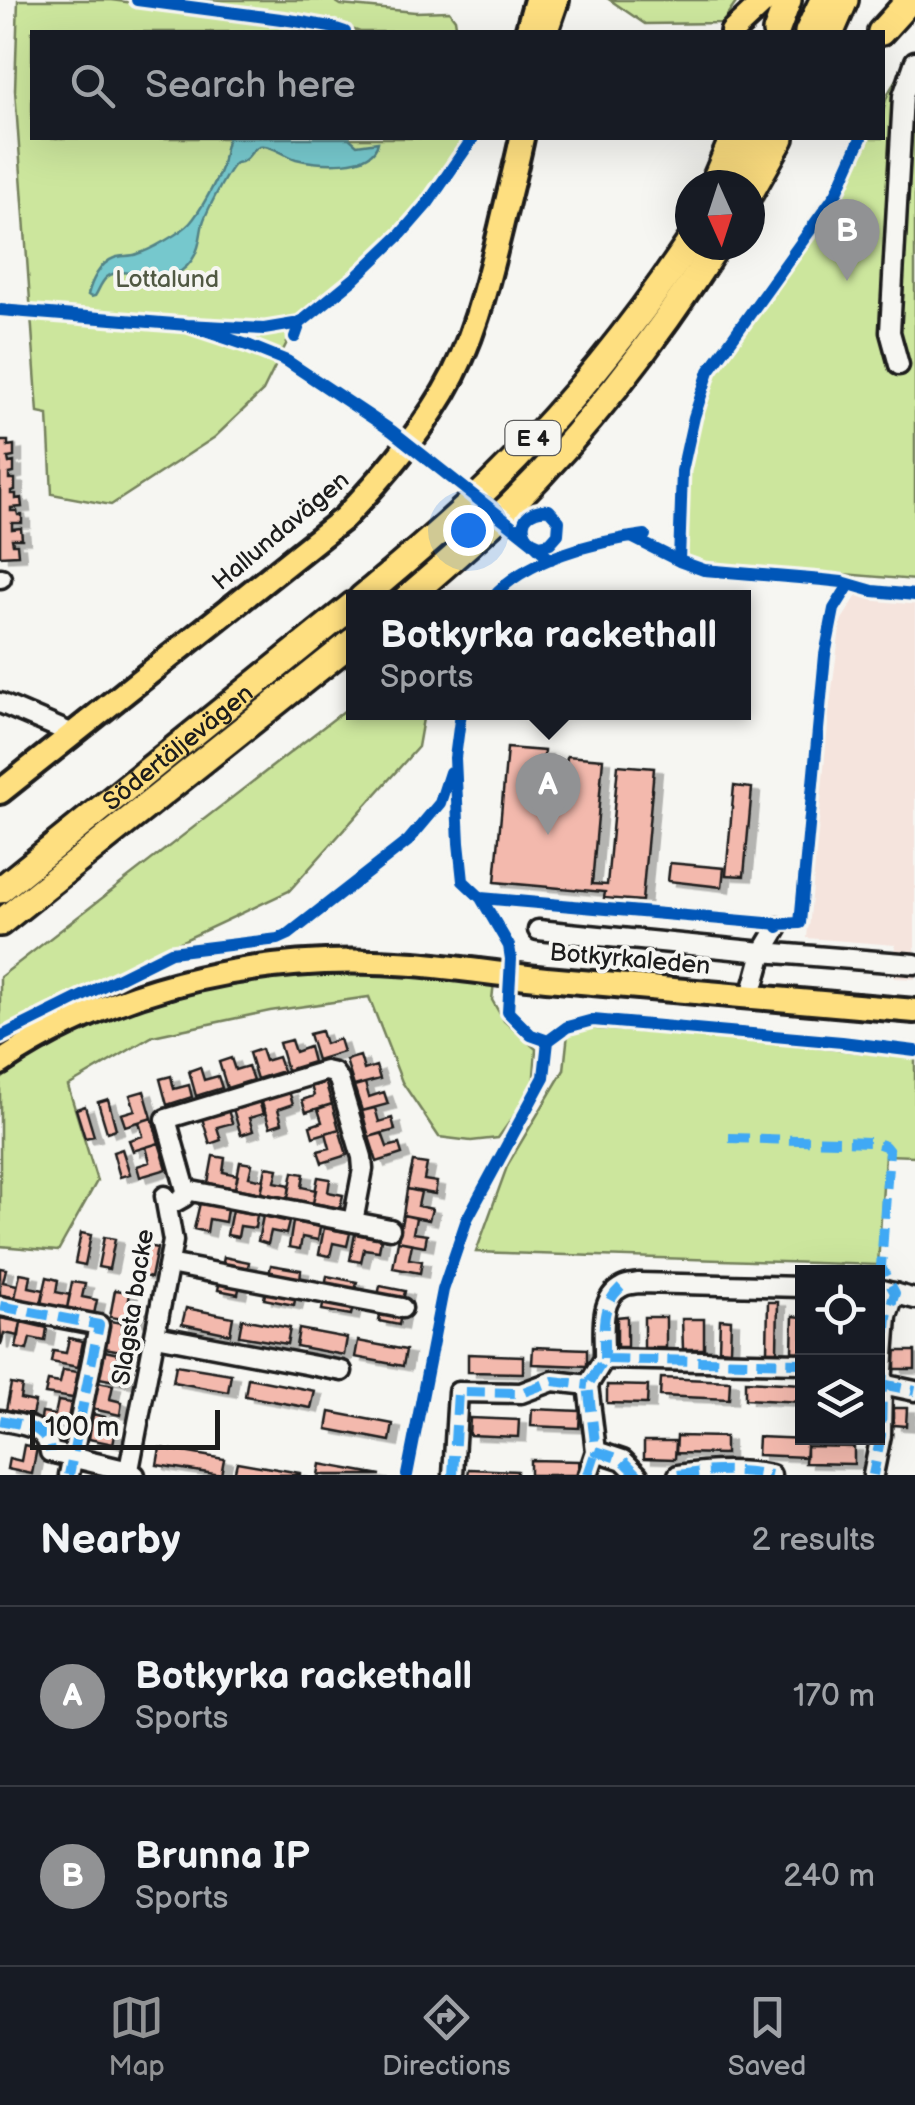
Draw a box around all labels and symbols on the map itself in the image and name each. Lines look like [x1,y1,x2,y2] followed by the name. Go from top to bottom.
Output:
[675,170,765,260] north arrow
[814,198,880,281] pin: B
[115,264,219,295] park label: Lottalund
[506,421,560,455] road number: E 4
[206,465,356,597] street label: Hallundavägen
[443,505,494,556] your location
[97,678,260,818] street label: Södertäljevägen
[516,752,580,835] pin: A
[548,937,712,982] street label: Botkyrkaleden
[106,1227,161,1387] street label: Slagsta backe
[30,1405,220,1450] scale bar

